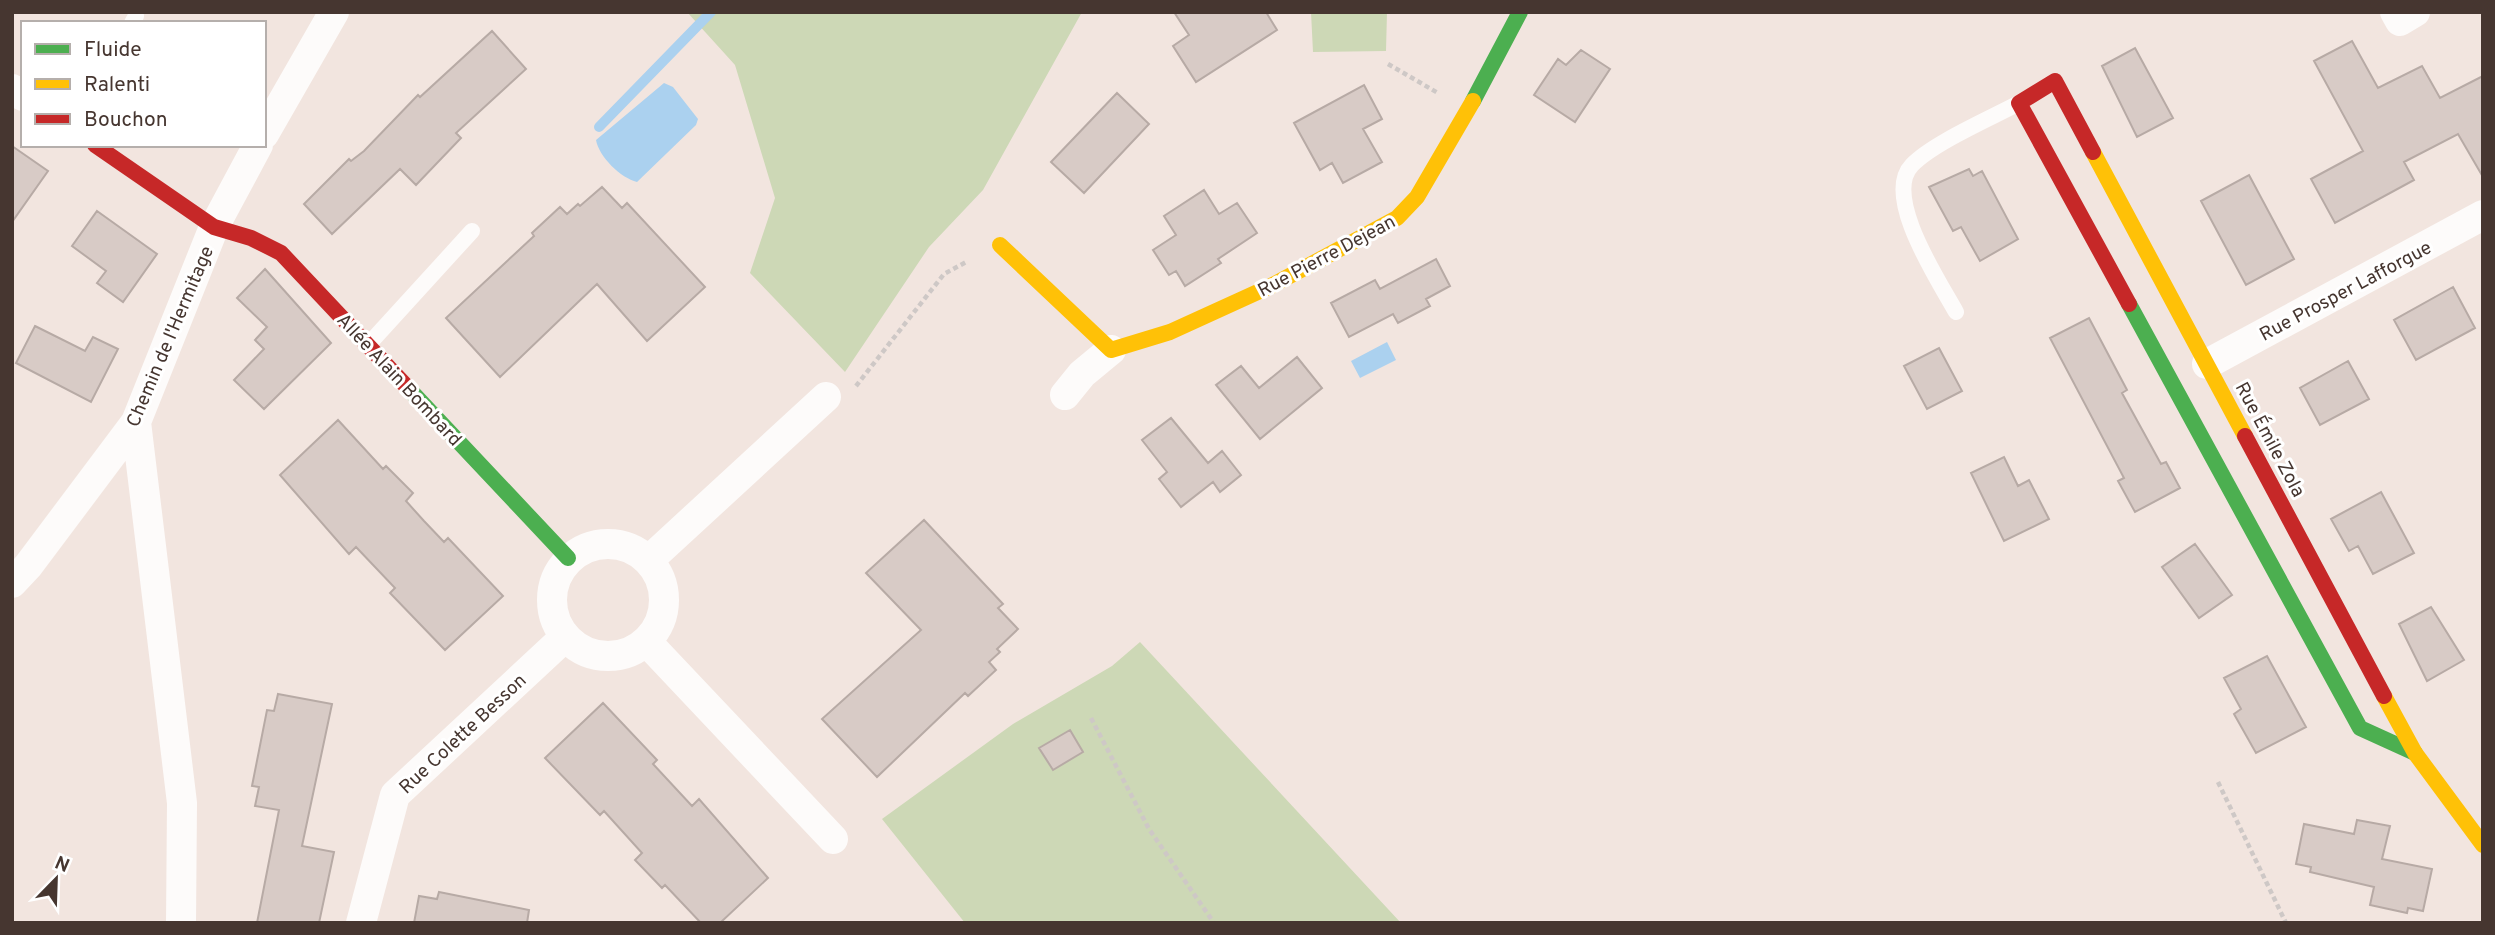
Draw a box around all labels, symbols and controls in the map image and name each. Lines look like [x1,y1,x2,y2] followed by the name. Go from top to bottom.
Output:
[21,21,266,147] legend
[84,37,142,64] text: Fluide
[84,72,150,99] text: Ralenti
[84,107,167,134] text: Bouchon
[1254,210,1400,303] street label: Rue Pierre Dejean
[2256,236,2436,347] street label: Rue Prosper Lafforgue
[122,243,220,431] street label: Chemin de l'Hermitage
[331,309,466,452] street label: Allée Alain Bombard
[2229,378,2311,502] street label: Rue Émile Zola
[395,669,532,800] street label: Rue Colette Besson
[21,844,91,914] north arrow
[51,851,73,879] text: N

